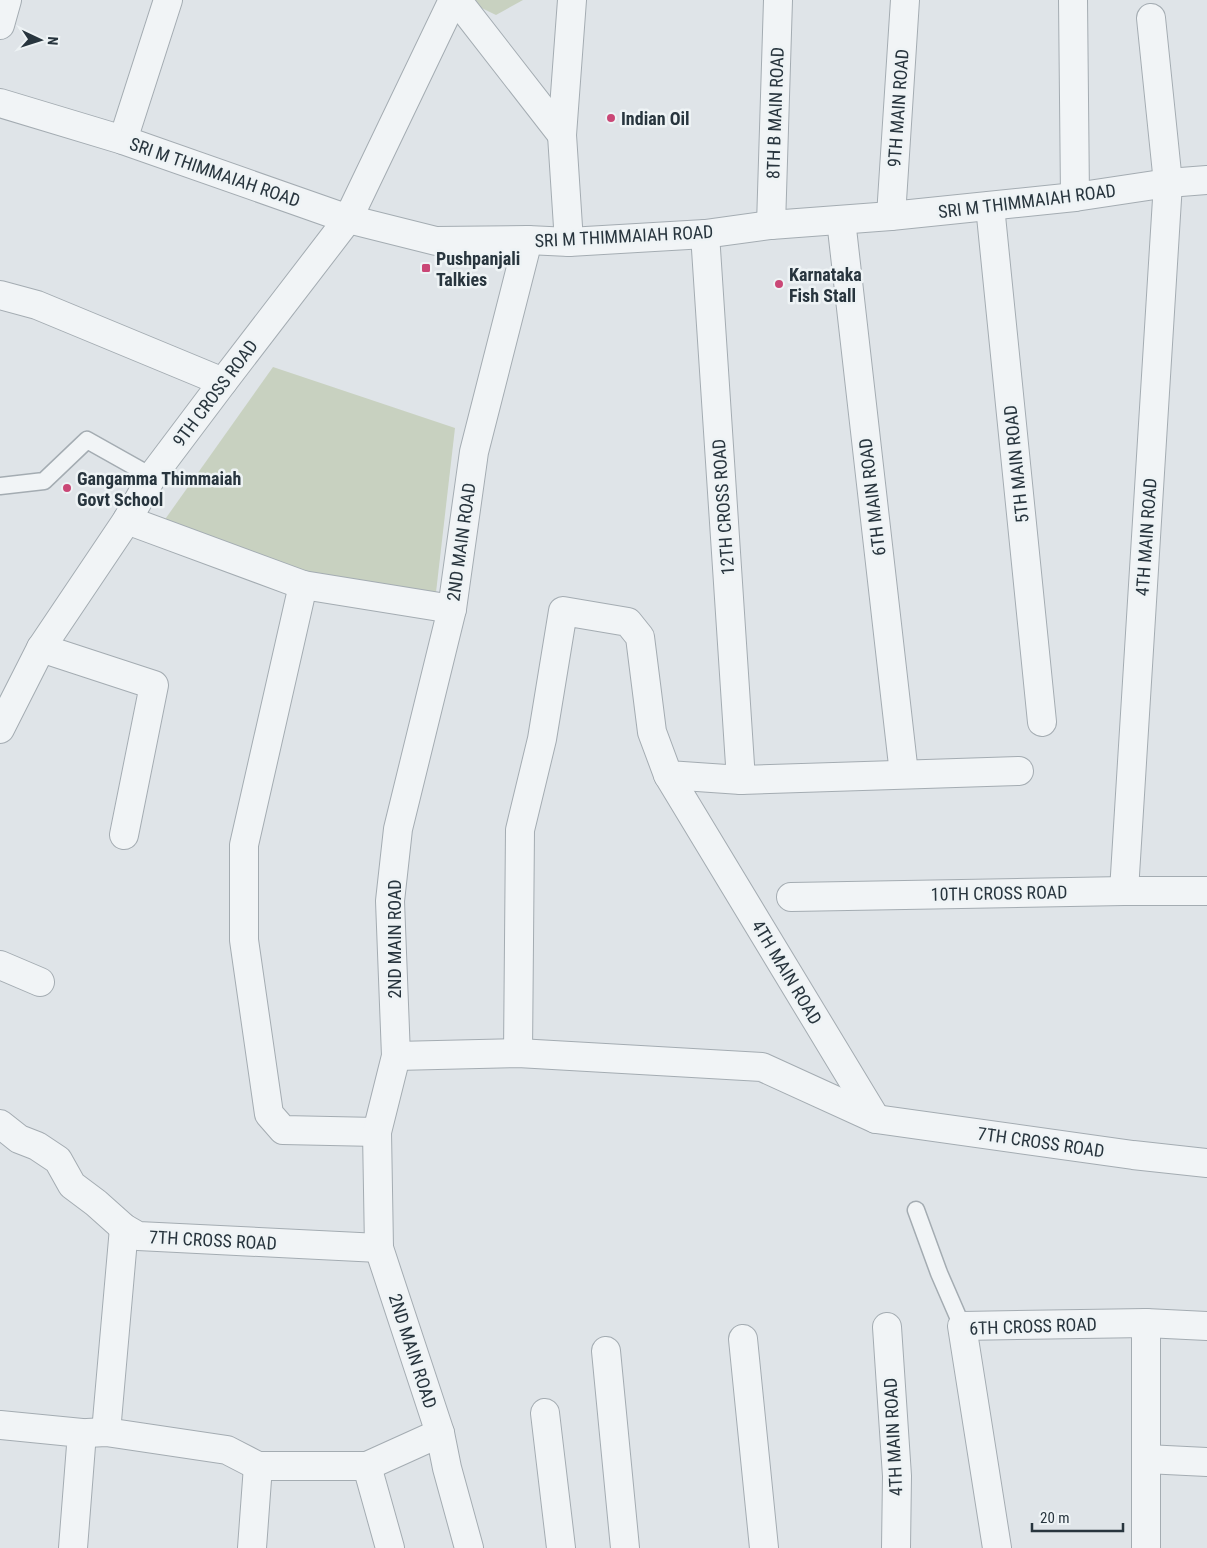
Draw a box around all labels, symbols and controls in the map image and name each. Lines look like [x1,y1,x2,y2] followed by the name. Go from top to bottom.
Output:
[15,15,65,65] north arrow
[45,36,61,46] text: N
[762,47,788,179] street label: 8TH B MAIN ROAD
[883,48,913,168] street label: 9TH MAIN ROAD
[621,108,690,129] place label: Indian Oil
[605,112,617,124] marker: Indian Oil
[127,133,303,211] street label: SRI M THIMMAIAH ROAD
[937,180,1117,222] street label: SRI M THIMMAIAH ROAD
[534,221,714,251] street label: SRI M THIMMAIAH ROAD
[436,248,520,290] place label: Pushpanjali Talkies
[420,262,432,274] marker: Pushpanjali Talkies
[789,264,862,306] place label: Karnataka Fish Stall
[773,278,785,290] marker: Karnataka Fish Stall
[168,336,262,450] street label: 9TH CROSS ROAD
[999,404,1033,524] street label: 5TH MAIN ROAD
[854,437,890,557] street label: 6TH MAIN ROAD
[708,438,738,576] street label: 12TH CROSS ROAD
[77,468,241,510] place label: Gangamma Thimmaiah Govt School
[1131,477,1161,597] street label: 4TH MAIN ROAD
[61,482,73,494] marker: Gangamma Thimmaiah Govt School
[442,482,480,602] street label: 2ND MAIN ROAD
[384,879,405,999] street label: 2ND MAIN ROAD
[930,881,1068,905] street label: 10TH CROSS ROAD
[748,916,826,1028] street label: 4TH MAIN ROAD
[976,1123,1106,1161] street label: 7TH CROSS ROAD
[149,1226,277,1254] street label: 7TH CROSS ROAD
[385,1291,441,1411] street label: 2ND MAIN ROAD
[969,1313,1097,1339] street label: 6TH CROSS ROAD
[879,1377,907,1497] street label: 4TH MAIN ROAD
[1032,1500,1123,1532] scale bar
[1040,1509,1070,1527] text: 20 m

